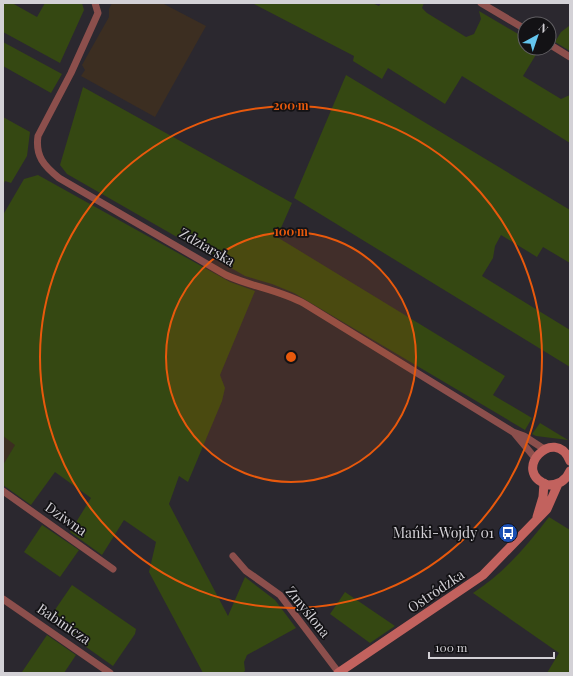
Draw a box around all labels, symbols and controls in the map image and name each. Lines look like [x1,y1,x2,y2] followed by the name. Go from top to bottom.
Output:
[517,16,557,56] north arrow
[536,20,552,36] text: N
[273,97,309,113] text: 200 m
[176,223,238,270] street label: Zdziarska
[274,223,308,239] text: 100 m
[284,350,298,364] centre of rings
[42,497,91,540] street label: Dziwna
[497,522,519,544] bus stop icon: Mańki-Wojdy 01
[393,523,494,542] place label: Mańki-Wojdy 01
[404,565,468,617] street label: Ostródzka
[282,582,335,641] street label: Zmyślona
[34,599,95,648] street label: Babinicza
[429,634,554,660] scale bar
[435,639,468,655] text: 100 m

